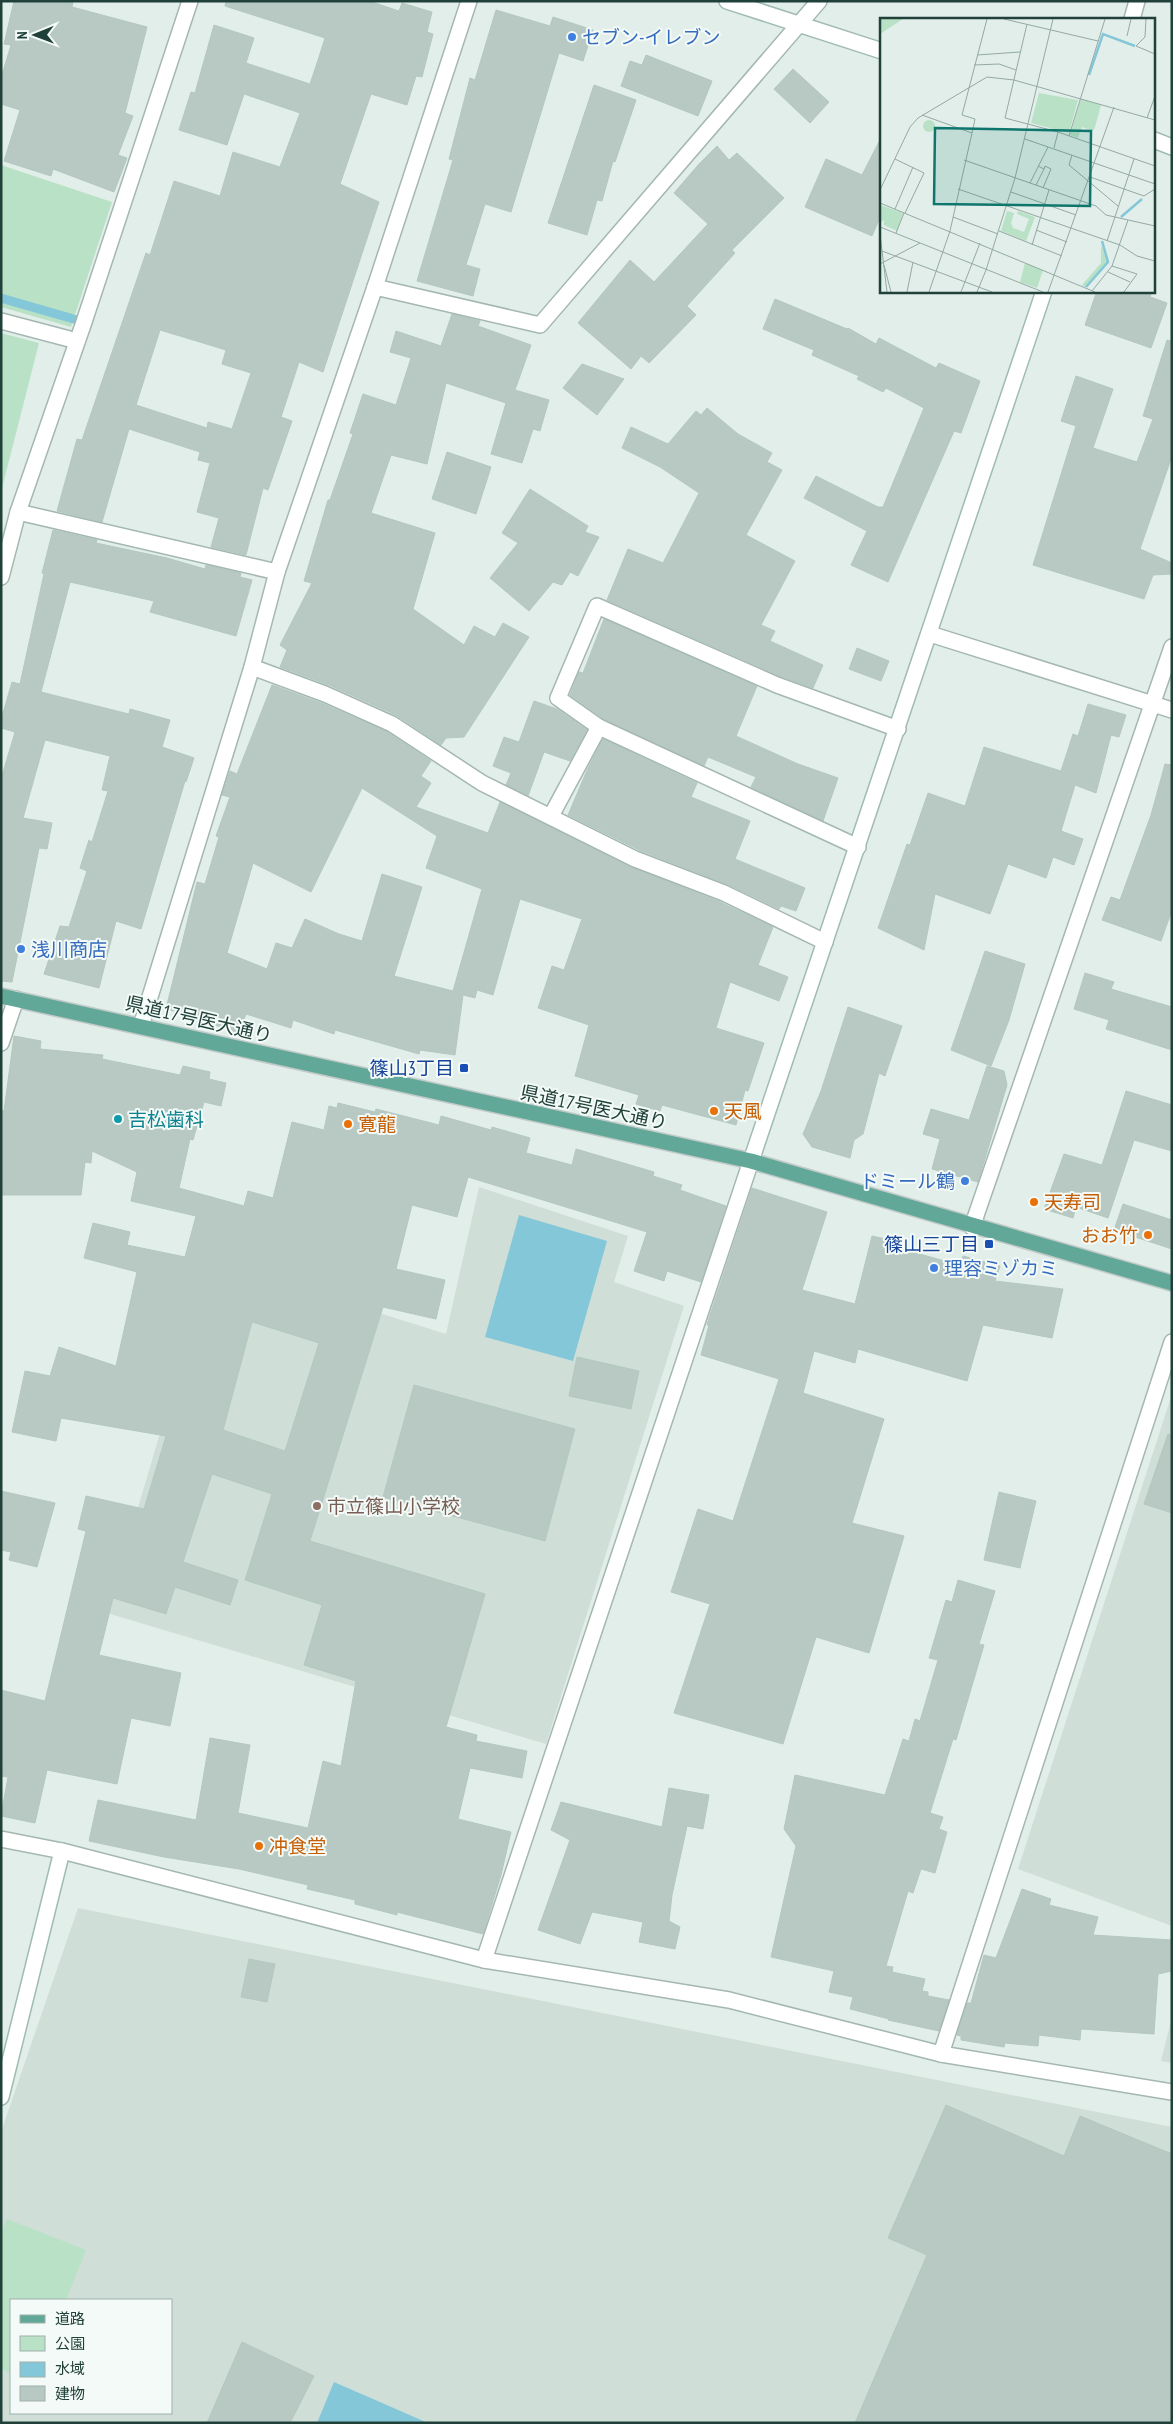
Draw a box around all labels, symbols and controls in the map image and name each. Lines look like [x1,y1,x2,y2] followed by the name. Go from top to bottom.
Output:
[10,10,60,60] north arrow
[880,18,1156,292] inset map
[582,25,721,49] place label: セブン-イレブン
[13,31,31,39] text: N
[566,31,578,43] marker: セブン-イレブン
[31,937,107,961] place label: 浅川商店
[15,943,27,955] marker: 浅川商店
[123,990,275,1048] street label: 県道17号医大通り
[369,1056,454,1080] place label: 篠山3丁目
[458,1062,470,1074] marker: 篠山3丁目
[518,1080,670,1134] street label: 県道17号医大通り
[724,1099,762,1123] place label: 天風
[708,1105,720,1117] marker: 天風
[128,1107,204,1131] place label: 吉松歯科
[358,1112,396,1136] place label: 寛龍
[112,1113,124,1125] marker: 吉松歯科
[342,1118,354,1130] marker: 寛龍
[860,1169,955,1193] place label: ドミール鶴
[959,1175,971,1187] marker: ドミール鶴
[1044,1190,1101,1214] place label: 天寿司
[1028,1196,1040,1208] marker: 天寿司
[1081,1223,1138,1247] place label: おお竹
[1142,1229,1154,1241] marker: おお竹
[884,1232,979,1256] place label: 篠山三丁目
[983,1238,995,1250] marker: 篠山三丁目
[944,1256,1058,1280] place label: 理容ミゾカミ
[928,1262,940,1274] marker: 理容ミゾカミ
[327,1494,460,1518] place label: 市立篠山小学校
[311,1500,323,1512] marker: 市立篠山小学校
[269,1834,326,1858] place label: 冲食堂
[253,1840,265,1852] marker: 冲食堂
[10,2299,172,2414] legend
[55,2309,85,2328] text: 道路
[55,2334,85,2353] text: 公園
[55,2359,85,2378] text: 水域
[55,2384,85,2403] text: 建物

